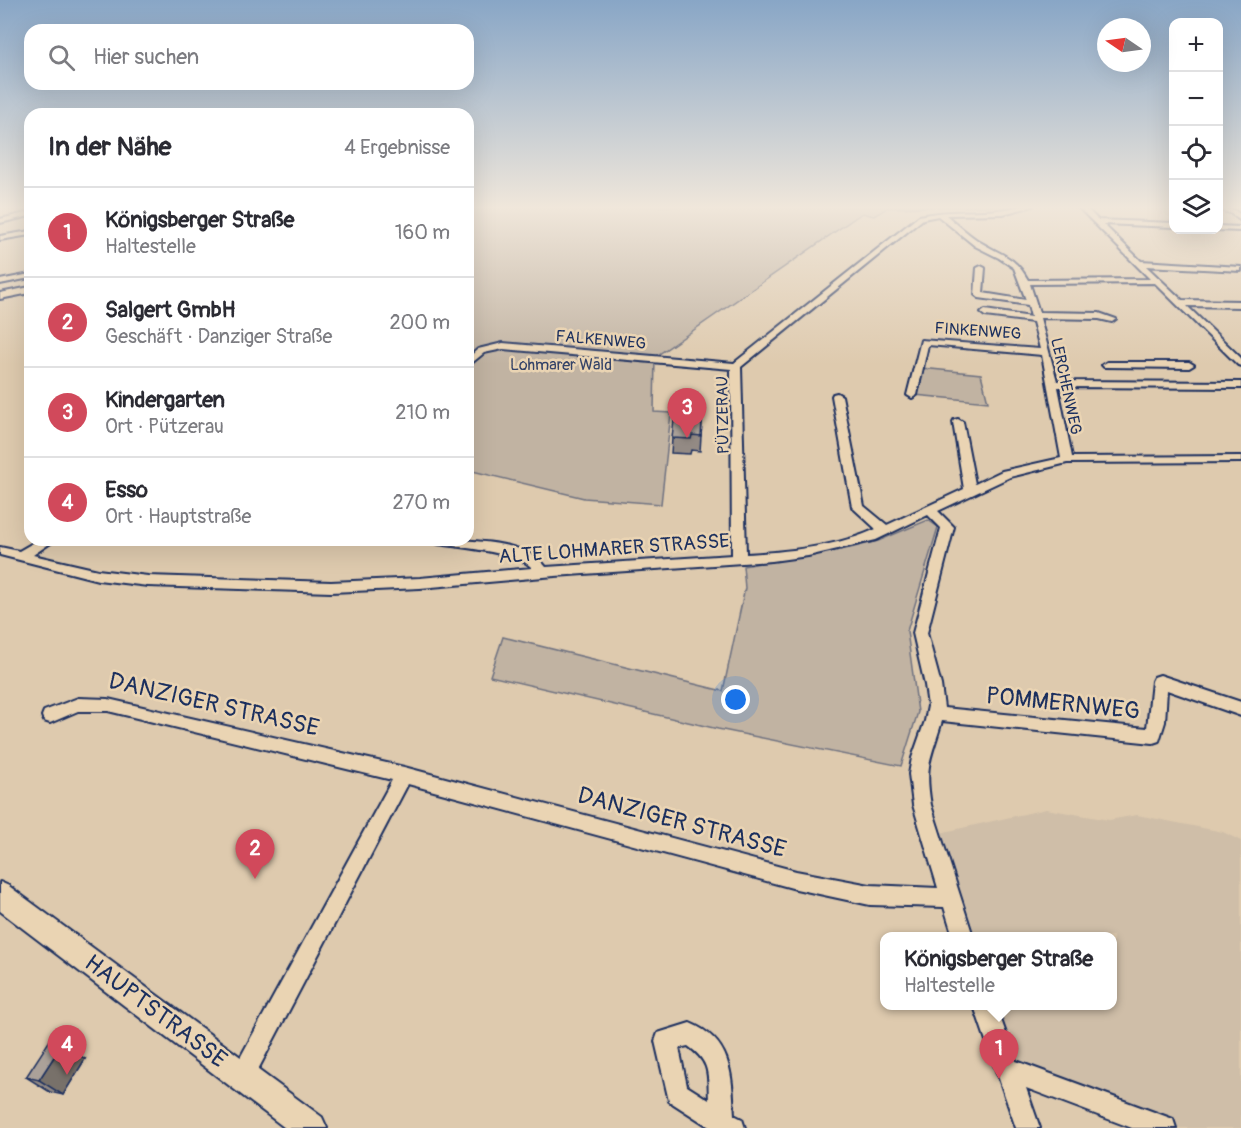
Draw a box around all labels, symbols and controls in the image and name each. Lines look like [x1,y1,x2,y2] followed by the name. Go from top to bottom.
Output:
[1097,18,1151,72] north arrow
[1169,18,1223,234] map controls
[1169,18,1223,72] button: +
[24,24,474,90] search box
[45,41,78,74] icon: search
[93,43,199,71] text: Hier suchen
[1169,72,1223,126] button: −
[1169,126,1223,180] button: locate
[48,131,171,163] text: In der Nähe
[344,135,450,160] text: 4 Ergebnisse
[1169,180,1223,234] button: layers
[105,206,294,234] text: Königsberger Straße
[64,220,71,245] text: 1
[395,220,450,245] text: 160 m
[105,234,196,259] text: Haltestelle
[105,296,236,324] text: Salgert GmbH
[62,310,73,335] text: 2
[389,310,450,335] text: 200 m
[934,318,1022,344] street label: FINKENWEG
[105,324,332,349] text: Geschäft · Danziger Straße
[555,326,647,354] street label: FALKENWEG
[1046,336,1086,437] street label: LERCHENWEG
[510,355,612,375] park label: Lohmarer Wald
[712,376,734,454] street label: PÜTZERAU
[105,386,225,414] text: Kindergarten
[668,388,706,438] pin: 3
[62,400,73,425] text: 3
[395,400,450,425] text: 210 m
[105,414,224,439] text: Ort · Pützerau
[105,476,148,504] text: Esso
[62,490,73,515] text: 4
[392,490,450,515] text: 270 m
[105,504,251,529] text: Ort · Hauptstraße
[498,528,730,569] street label: ALTE LOHMARER STRASSE
[106,666,322,743] street label: DANZIGER STRASSE
[985,681,1141,726] street label: POMMERNWEG
[721,685,750,714] your location
[574,781,789,864] street label: DANZIGER STRASSE
[236,830,274,879] pin: 2
[880,932,1117,1010] popup
[904,945,1093,973] text: Königsberger Straße
[79,949,233,1074] street label: HAUPTSTRASSE
[904,973,995,998] text: Haltestelle
[48,1026,86,1075] pin: 4
[980,1030,1018,1079] pin: 1

